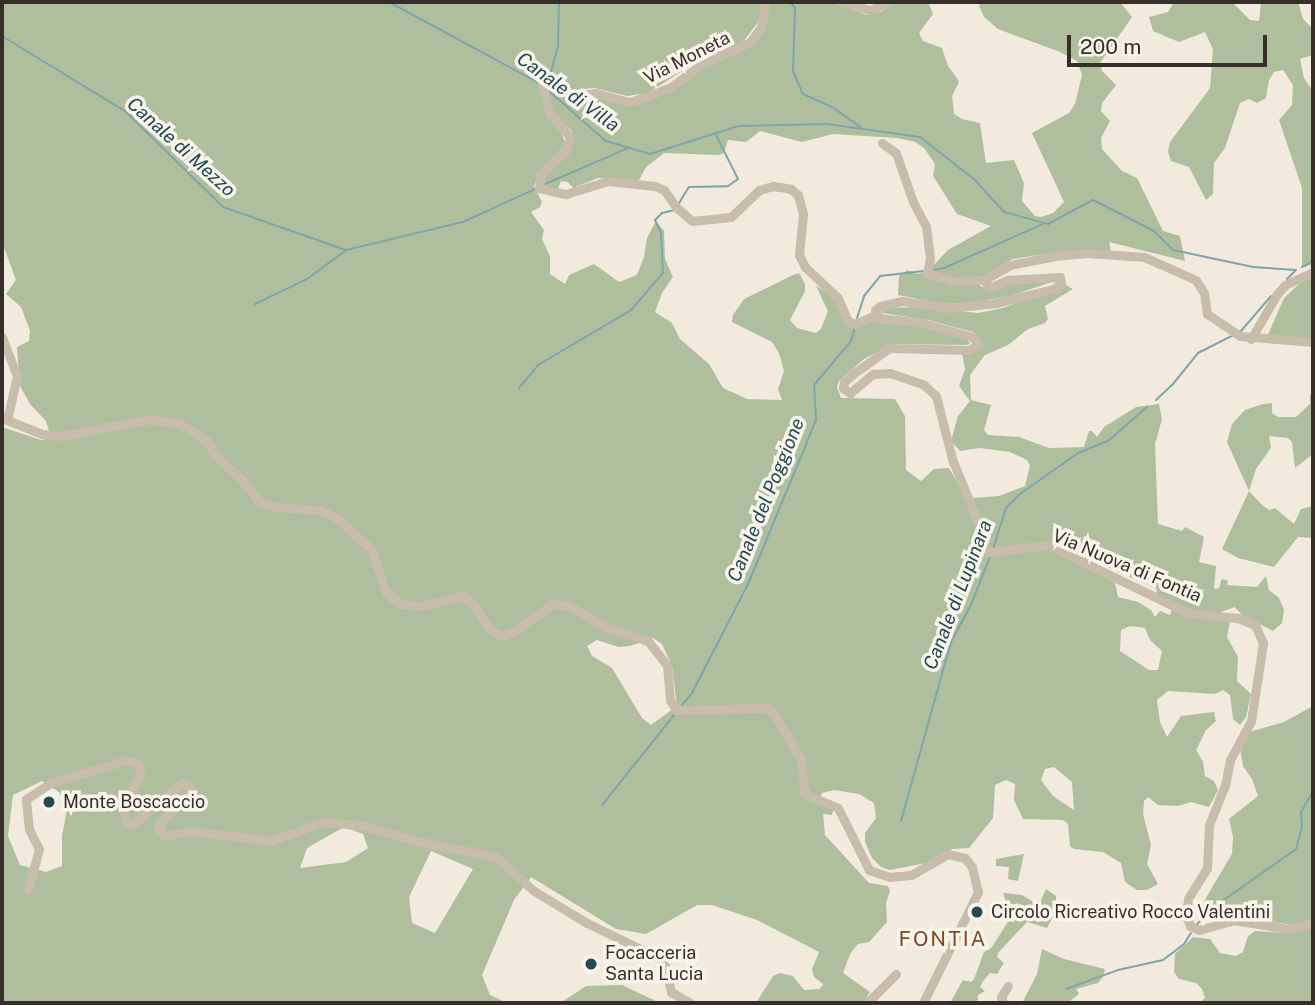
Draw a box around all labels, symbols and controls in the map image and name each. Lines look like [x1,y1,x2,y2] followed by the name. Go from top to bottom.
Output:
[1070,21,1270,65] scale bar
[640,27,734,89] street label: Via Moneta
[1080,34,1141,59] text: 200 m
[512,47,624,137] water label: Canale di Villa
[122,92,240,202] water label: Canale di Mezzo
[723,415,809,585] water label: Canale del Poggione
[919,517,997,673] water label: Canale di Lupinara
[1049,525,1205,607] street label: Via Nuova di Fontia
[63,791,205,813] place label: Monte Boscaccio
[41,794,57,810] marker: Monte Boscaccio
[991,901,1271,923] place label: Circolo Ricreativo Rocco Valentini
[969,904,985,920] marker: Circolo Ricreativo Rocco Valentini
[899,926,987,952] district label: FONTIA
[605,943,703,986] place label: Focacceria Santa Lucia
[583,956,599,972] marker: Focacceria Santa Lucia

